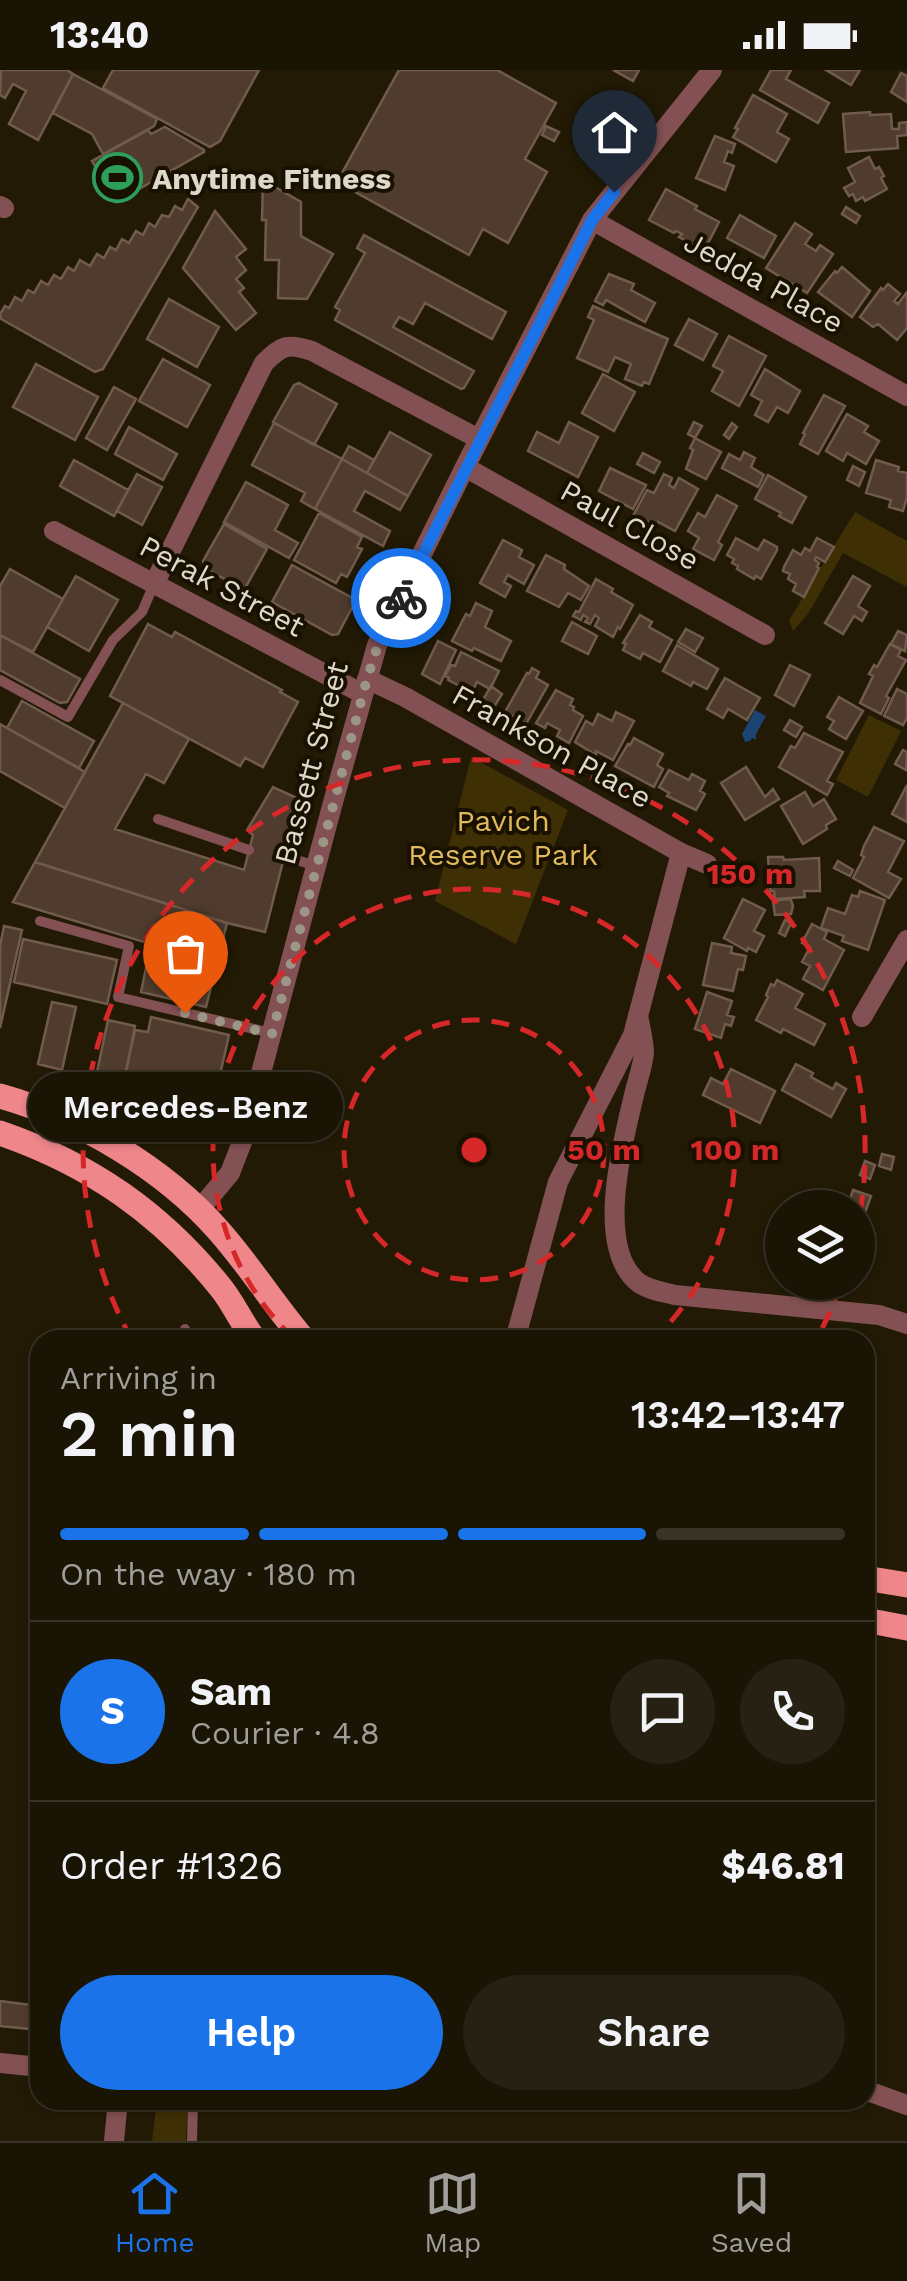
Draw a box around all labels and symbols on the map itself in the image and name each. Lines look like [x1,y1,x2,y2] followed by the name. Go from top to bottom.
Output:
[572,90,657,193] pin
[91,152,143,204] sports icon: Anytime Fitness
[152,161,391,196] place label: Anytime Fitness
[678,224,850,340] street label: Jedda Place
[555,473,705,577] street label: Paul Close
[134,528,311,644] street label: Perak Street
[351,548,451,648] courier
[267,657,355,868] street label: Bassett Street
[446,677,658,815] street label: Frankson Place
[408,803,598,872] park label: Pavich Reserve Park
[707,856,793,891] text: 150 m
[143,911,228,1014] pin
[28,1073,342,1143] callout: Mercedes-Benz
[456,1132,492,1168] centre of rings
[567,1132,641,1167] text: 50 m
[691,1132,779,1167] text: 100 m

